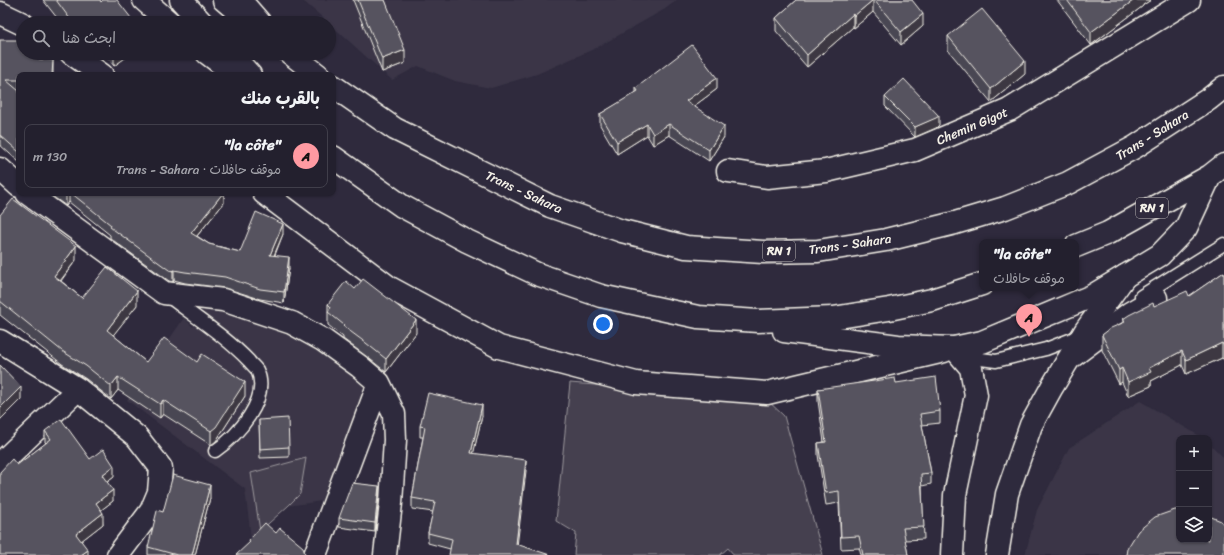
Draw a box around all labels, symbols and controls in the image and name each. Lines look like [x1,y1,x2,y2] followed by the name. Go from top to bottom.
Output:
[16,16,336,60] search box
[62,25,116,51] text: ابحث هنا
[30,27,52,49] icon: search
[241,83,320,113] text: بالقرب منك
[932,100,1012,151] street label: Chemin Gigot
[1111,103,1194,167] street label: Trans - Sahara
[224,132,281,158] text: "la côte"
[33,145,67,168] text: 130 m
[302,145,310,168] text: A
[116,158,281,181] text: موقف حافلات · Trans - Sahara
[482,164,567,220] street label: Trans - Sahara
[1136,198,1168,218] road number: RN 1
[807,227,893,261] street label: Trans - Sahara
[979,239,1079,291] popup
[763,241,795,261] road number: RN 1
[993,241,1050,267] text: "la côte"
[993,267,1065,290] text: موقف حافلات
[1016,304,1042,337] pin: A
[593,314,613,334] your location
[1176,435,1212,543] map controls
[1176,435,1212,471] button: +
[1176,471,1212,507] button: −
[1176,507,1212,543] button: layers

